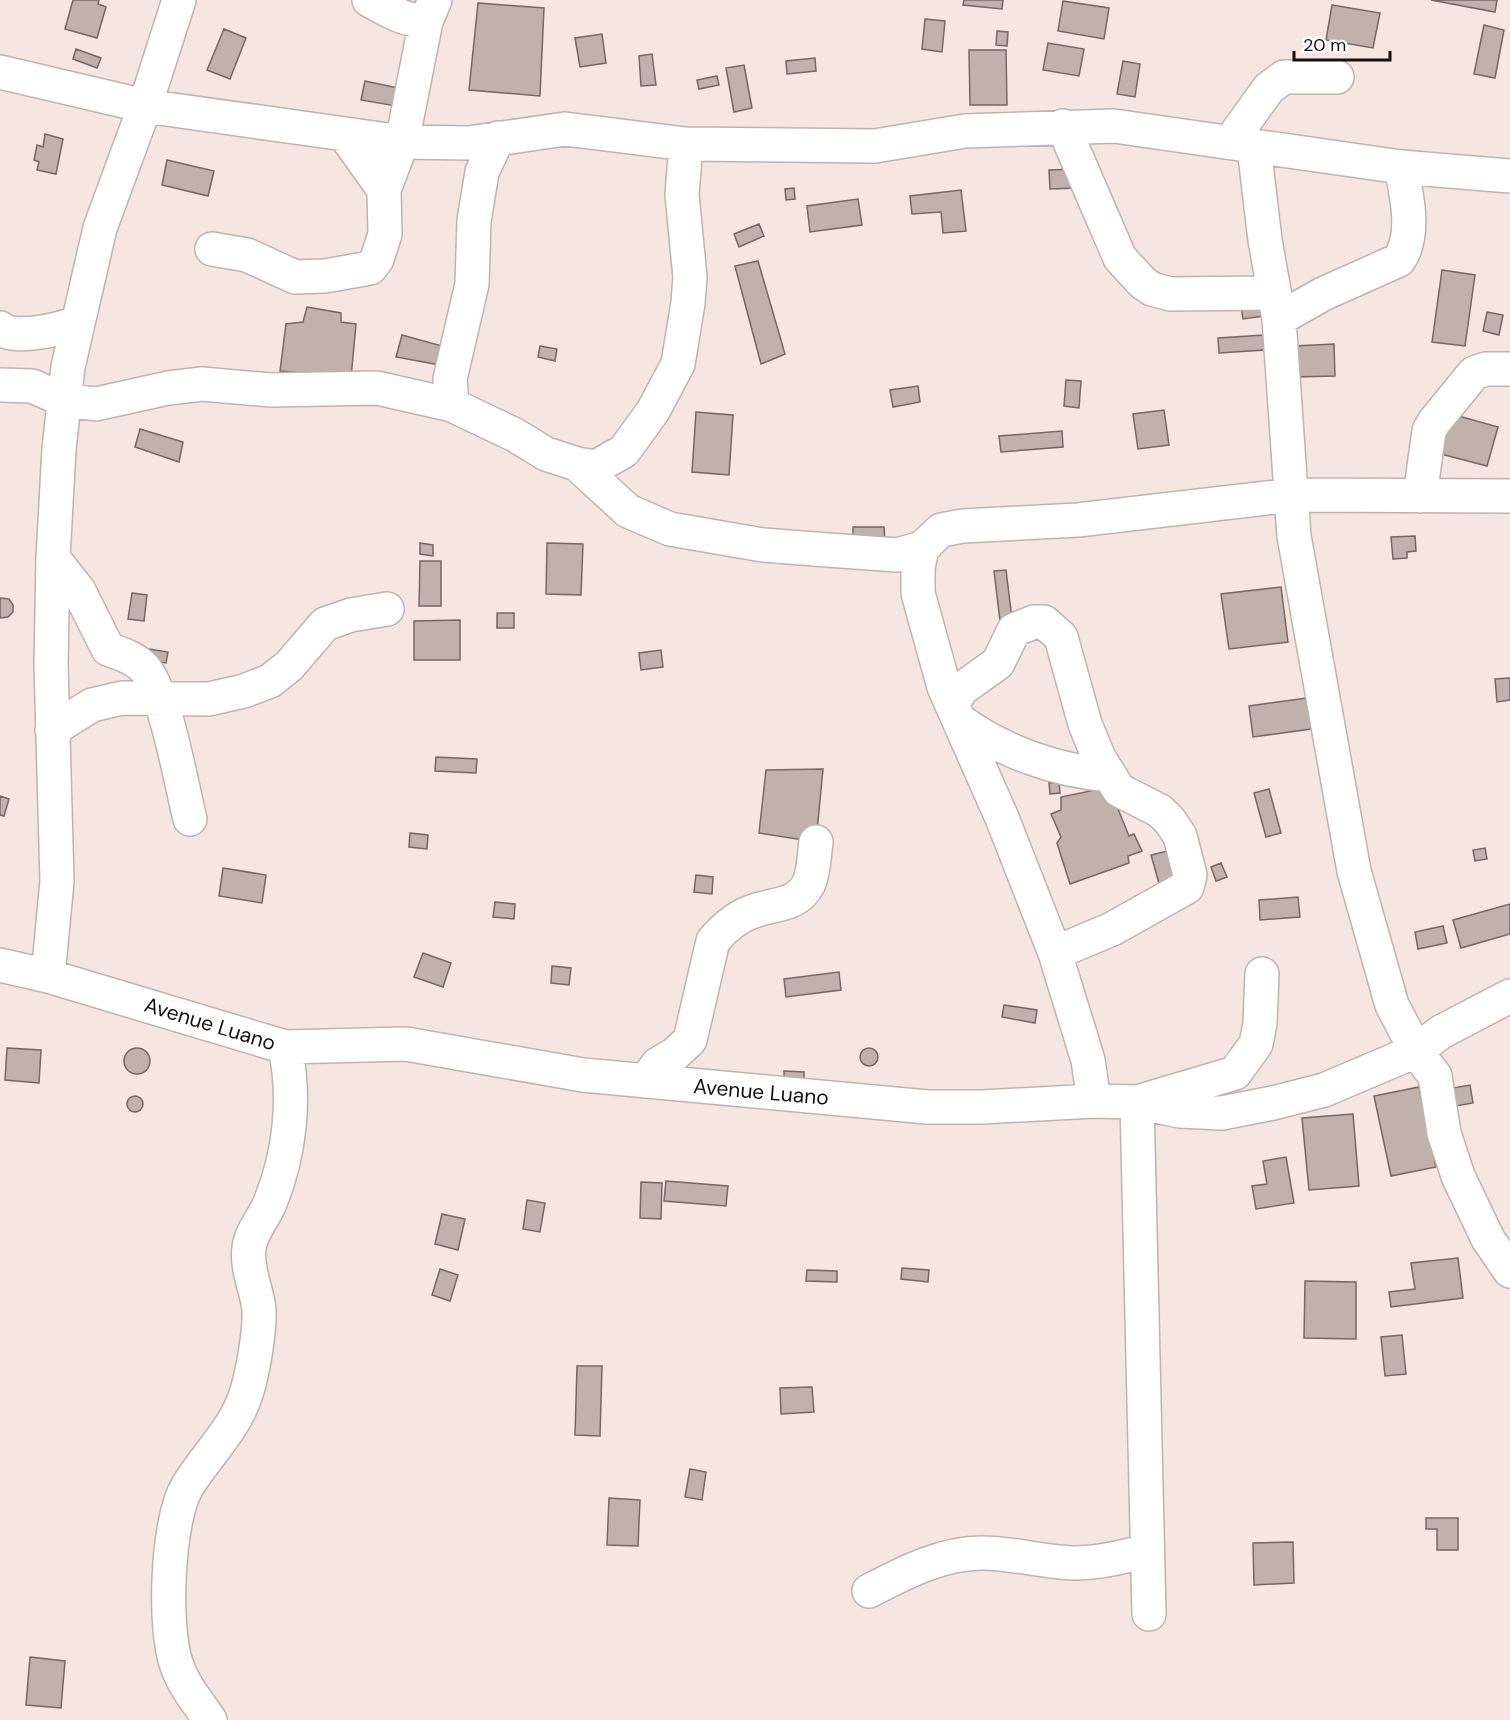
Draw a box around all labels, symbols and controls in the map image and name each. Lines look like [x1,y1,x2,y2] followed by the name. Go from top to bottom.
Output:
[1294,24,1390,62] scale bar
[1303,33,1346,57] text: 20 m
[141,991,279,1057] street label: Avenue Luano
[692,1072,830,1112] street label: Avenue Luano

